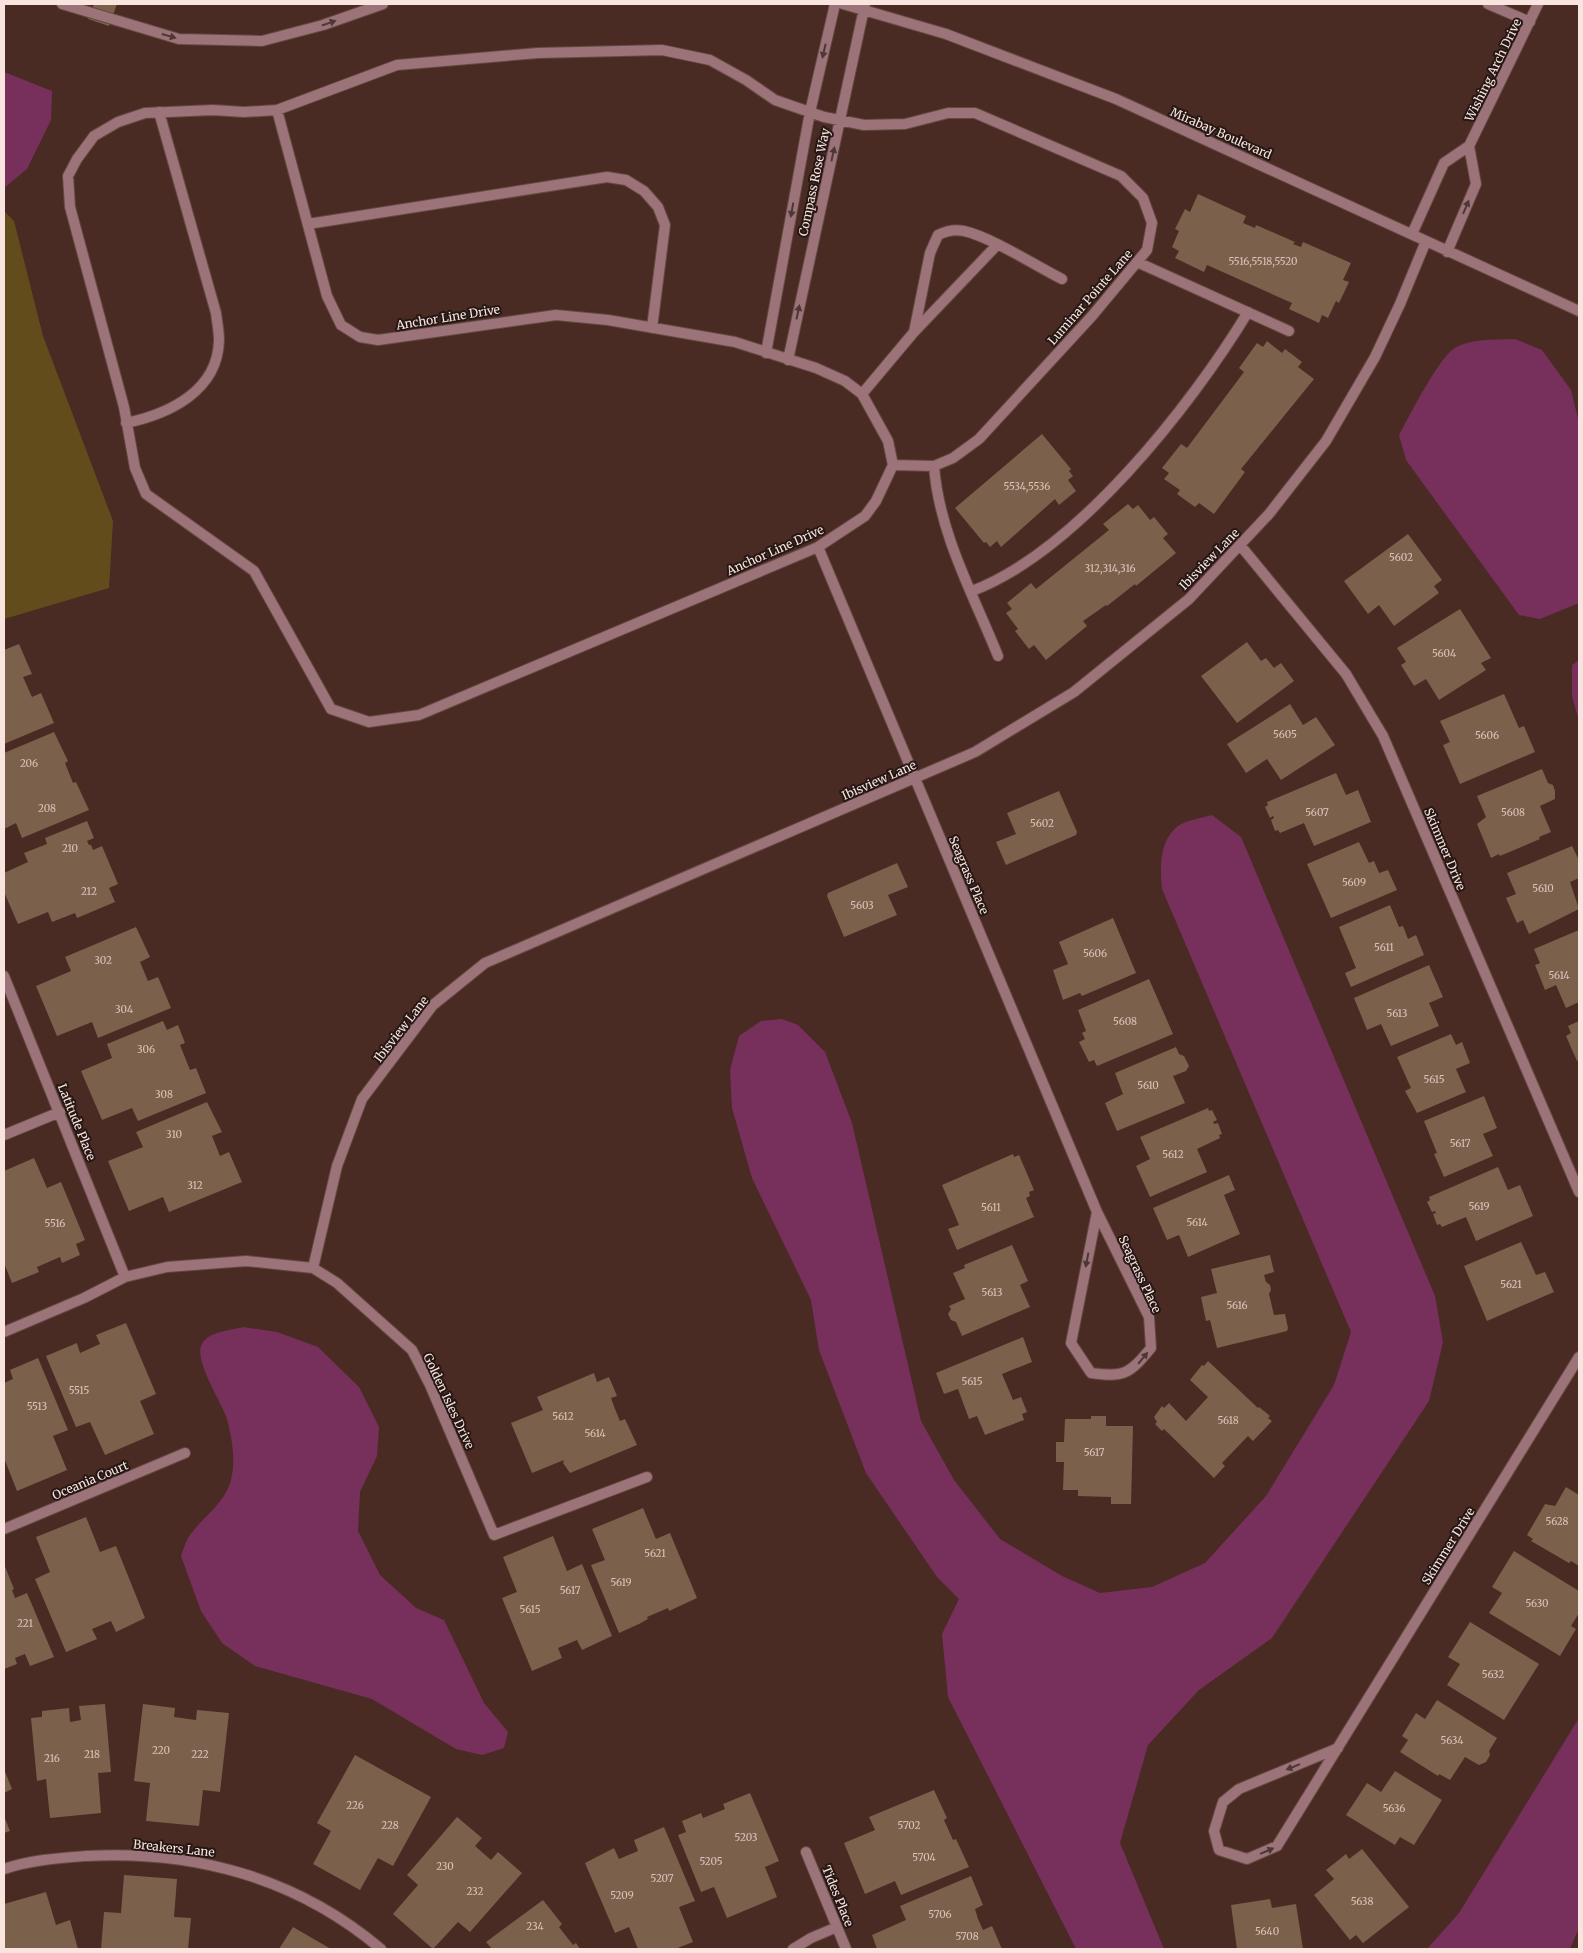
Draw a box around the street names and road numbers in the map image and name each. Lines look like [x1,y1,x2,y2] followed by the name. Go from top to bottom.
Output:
[1461,16,1524,125] street label: Wishing Arch Drive
[1168,104,1274,162] street label: Mirabay Boulevard
[795,127,833,237] street label: Compass Rose Way
[1045,246,1135,348] street label: Luminar Pointe Lane
[394,301,501,333] street label: Anchor Line Drive
[723,522,826,579] street label: Anchor Line Drive
[1176,525,1242,593] street label: Ibisview Lane
[839,757,919,803] street label: Ibisview Lane
[1421,806,1469,892] street label: Skimmer Drive
[946,834,992,916] street label: Seagrass Place
[371,993,431,1065] street label: Ibisview Lane
[55,1082,99,1162] street label: Latitude Place
[1116,1233,1164,1315] street label: Seagrass Place
[420,1351,478,1451] street label: Golden Isles Drive
[50,1457,130,1503] street label: Oceania Court
[1418,1505,1478,1587] street label: Skimmer Drive
[133,1836,215,1860] street label: Breakers Lane
[819,1863,857,1929] street label: Tides Place

